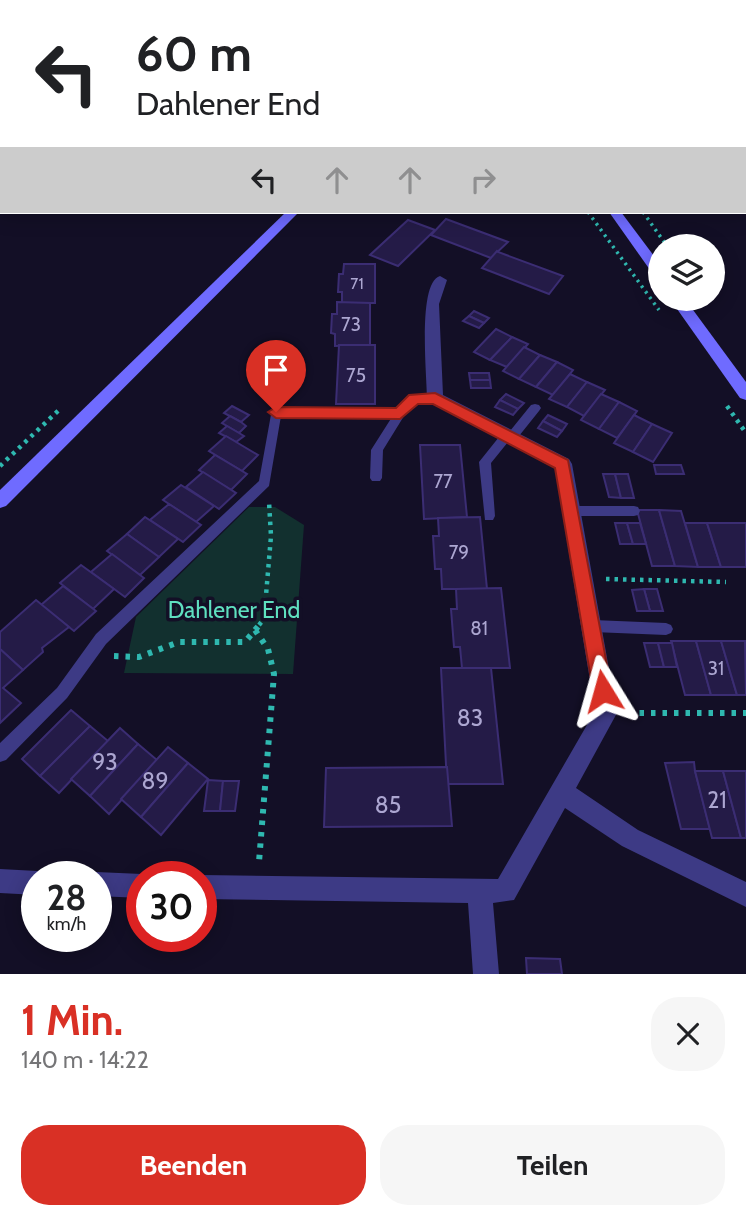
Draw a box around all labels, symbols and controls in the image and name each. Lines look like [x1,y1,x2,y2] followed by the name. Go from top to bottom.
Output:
[136,24,252,83] text: 60 m
[21,28,112,119] icon: left
[136,84,320,123] text: Dahlener End
[245,161,283,199] icon: left
[318,161,356,199] icon: ahead
[391,161,429,199] icon: ahead
[464,161,502,199] icon: right
[648,234,725,311] map controls
[648,234,725,311] button: layers
[350,274,364,293] house number: 71
[341,313,361,336] house number: 73
[246,340,306,412] pin
[257,351,295,389] icon: arrive
[346,364,366,387] house number: 75
[433,470,453,493] house number: 77
[449,541,469,564] house number: 79
[168,596,300,624] park label: Dahlener End
[470,617,488,640] house number: 81
[566,654,640,728] position arrow
[708,657,724,680] house number: 31
[457,704,483,732] house number: 83
[92,748,118,776] house number: 93
[141,767,169,795] house number: 89
[707,786,727,814] house number: 21
[375,791,401,819] house number: 85
[126,861,217,952] speed limit sign: 30
[47,876,86,919] text: 28
[47,913,86,935] text: km/h
[21,994,123,1046] text: 1 Min.
[651,997,725,1071] button: close
[21,1046,149,1074] text: 140 m · 14:22
[21,1125,366,1205] button: Beenden
[380,1125,725,1205] button: Teilen

